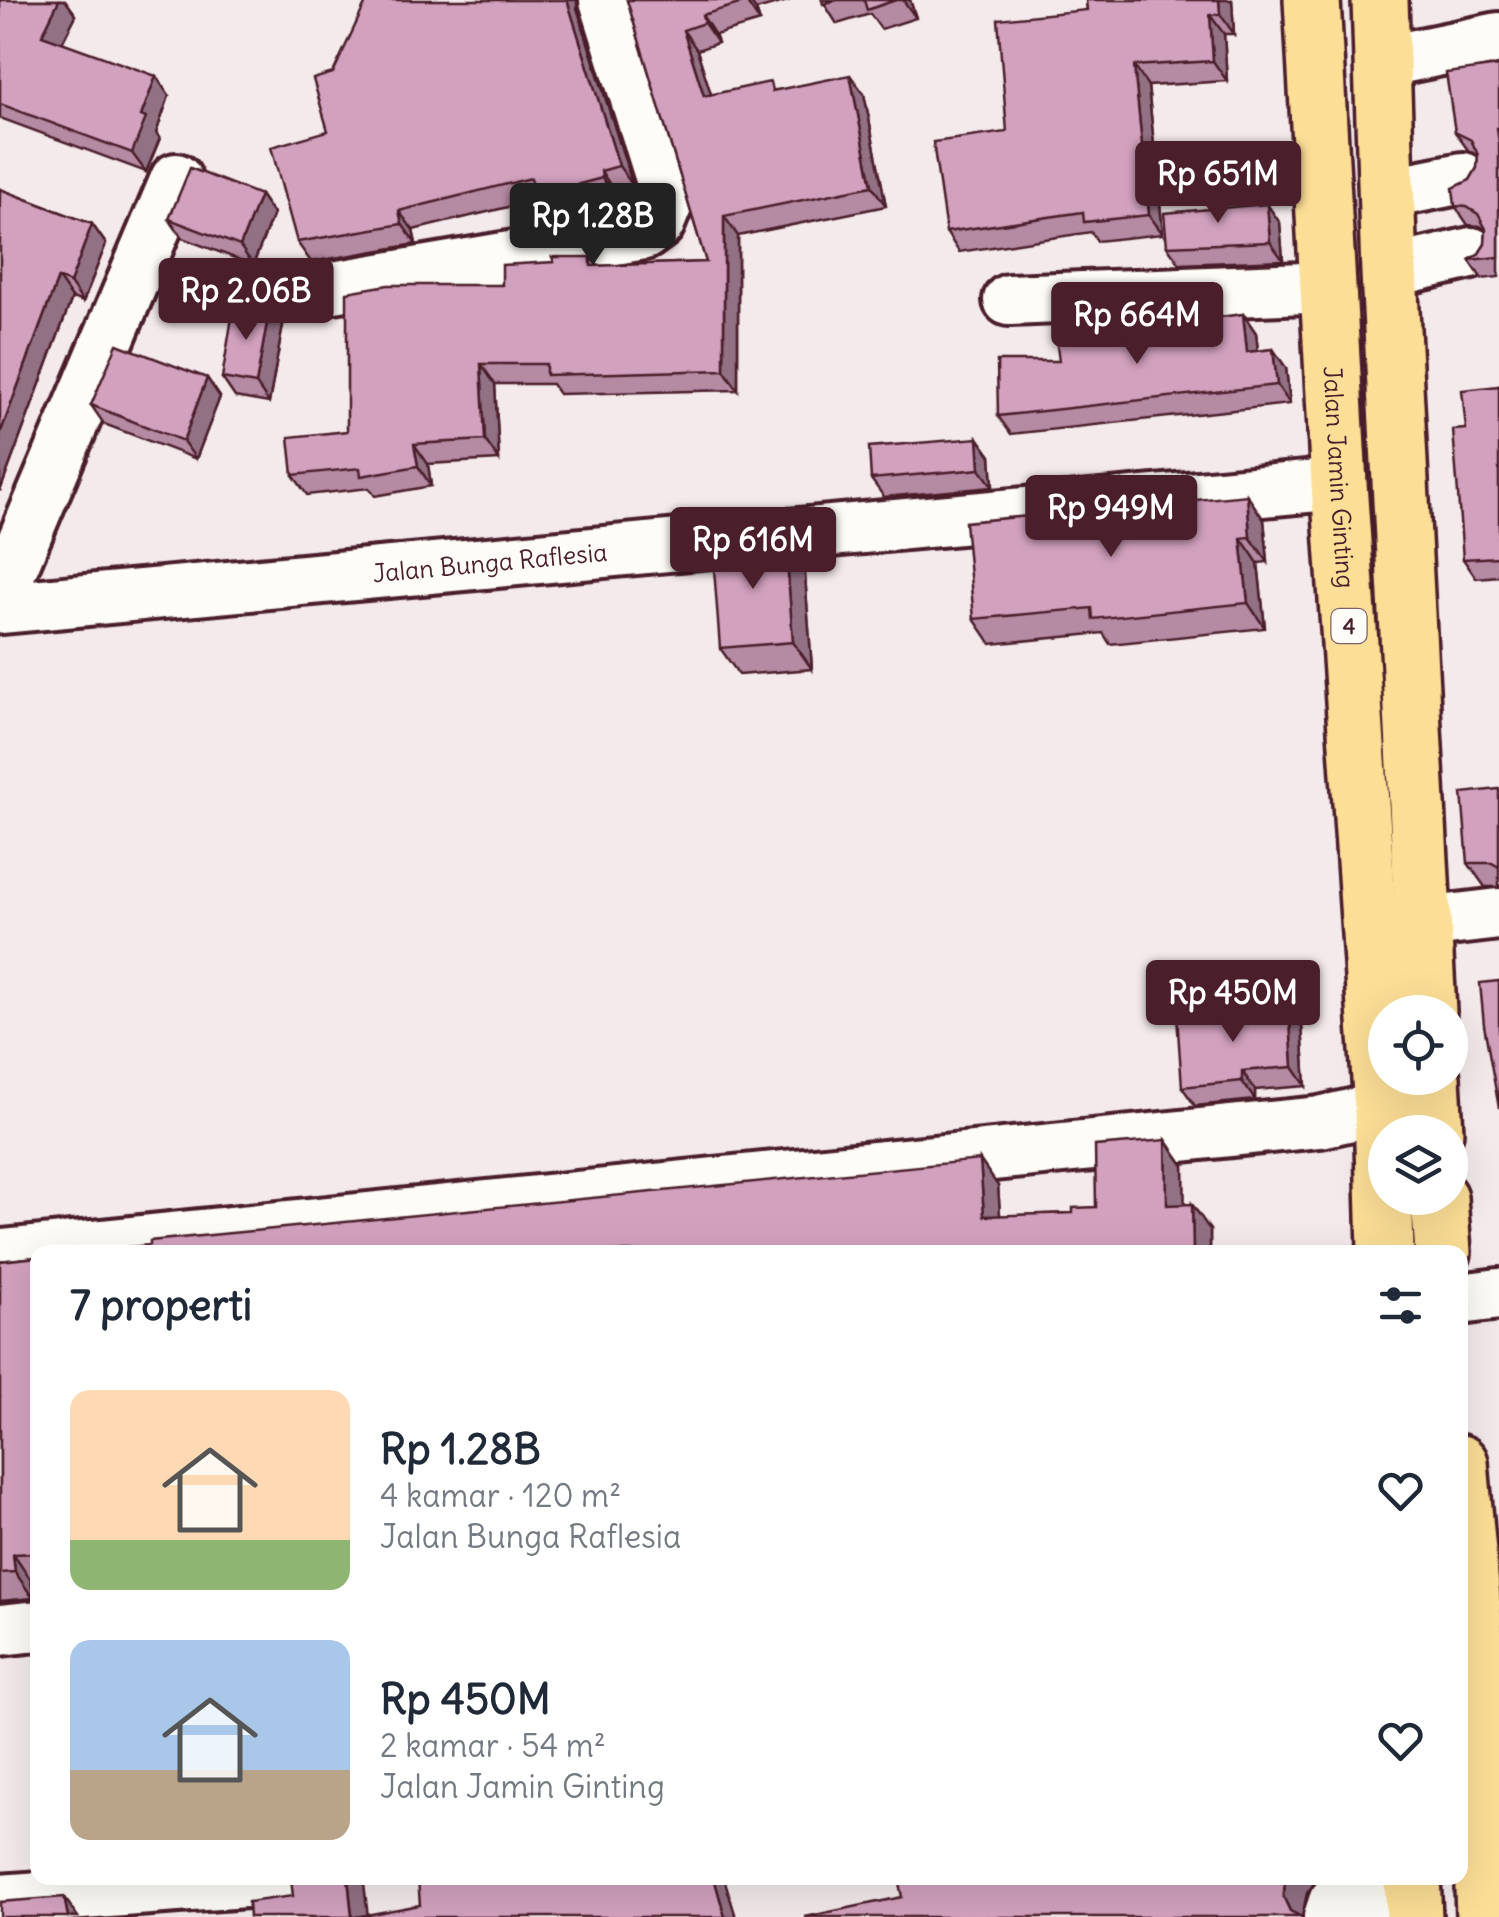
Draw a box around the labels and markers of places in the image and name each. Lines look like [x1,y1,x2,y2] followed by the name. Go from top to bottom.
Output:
[1126,141,1310,226] pin: Rp 651M
[490,183,696,268] pin: Rp 1.28B
[143,258,349,343] pin: Rp 2.06B
[1045,282,1229,367] pin: Rp 664M
[1019,475,1203,560] pin: Rp 949M
[661,507,845,592] pin: Rp 616M
[1141,960,1325,1045] pin: Rp 450M

